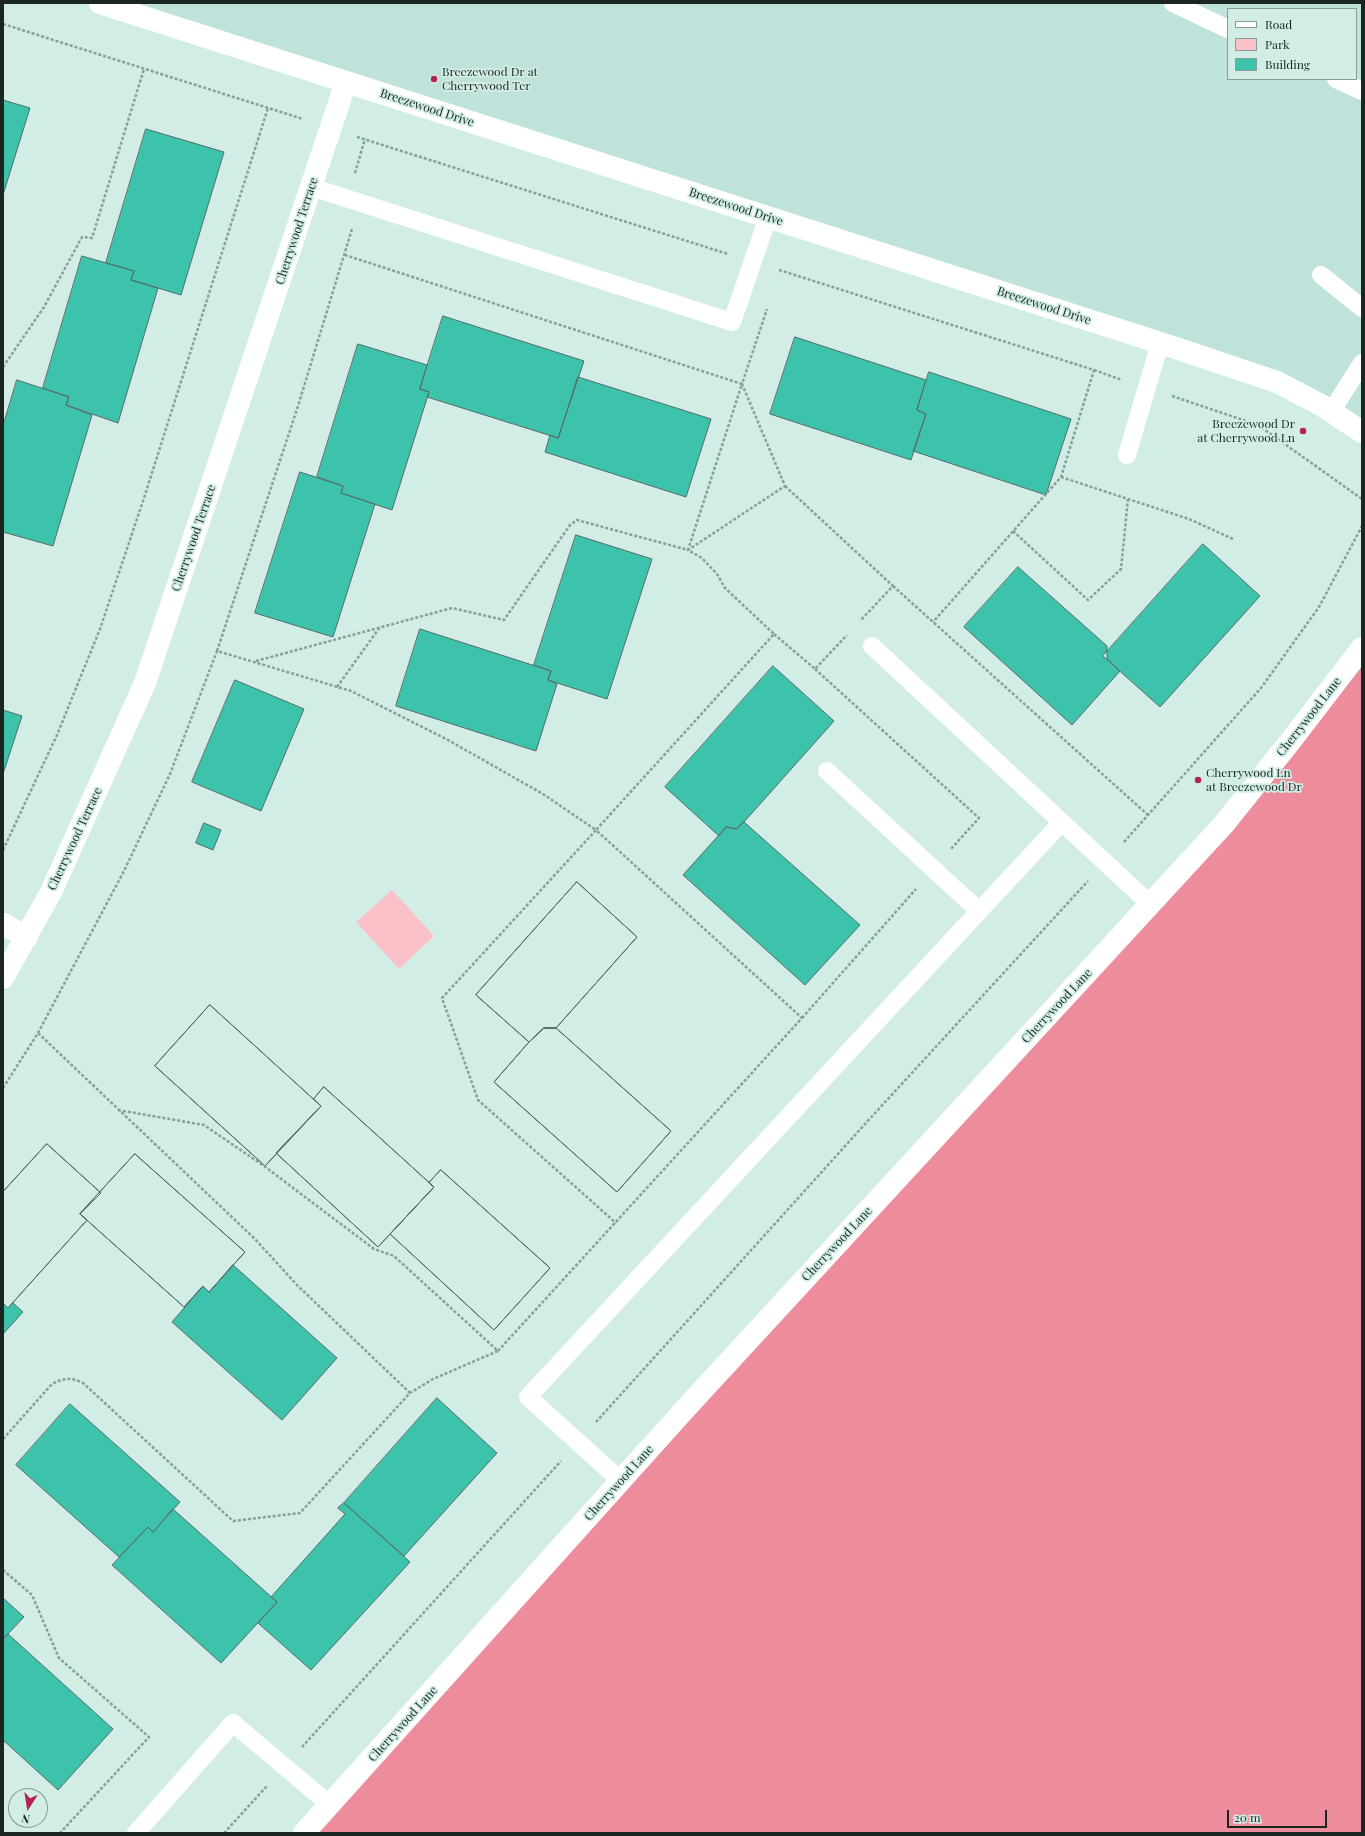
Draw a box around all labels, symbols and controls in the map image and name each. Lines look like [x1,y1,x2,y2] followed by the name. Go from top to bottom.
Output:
[1227,8,1357,80] legend
[1265,16,1292,32] text: Road
[1265,36,1290,52] text: Park
[1265,56,1310,72] text: Building
[442,65,538,93] place label: Breezewood Dr at Cherrywood Ter
[429,74,439,84] marker: Breezewood Dr at Cherrywood Ter
[378,86,476,130] street label: Breezewood Drive
[273,176,321,286] street label: Cherrywood Terrace
[687,185,785,229] street label: Breezewood Drive
[995,284,1093,328] street label: Breezewood Drive
[1197,417,1295,445] place label: Breezewood Dr at Cherrywood Ln
[1298,426,1308,436] marker: Breezewood Dr at Cherrywood Ln
[169,483,219,593] street label: Cherrywood Terrace
[1274,674,1344,760] street label: Cherrywood Lane
[1206,766,1302,794] place label: Cherrywood Ln at Breezewood Dr
[1193,775,1203,785] marker: Cherrywood Ln at Breezewood Dr
[45,785,105,893] street label: Cherrywood Terrace
[1019,966,1095,1046] street label: Cherrywood Lane
[799,1204,875,1284] street label: Cherrywood Lane
[581,1442,657,1524] street label: Cherrywood Lane
[365,1683,441,1765] street label: Cherrywood Lane
[8,1788,48,1828] north arrow
[1229,1802,1329,1828] scale bar
[1234,1809,1261,1825] text: 20 m
[20,1811,31,1827] text: N

